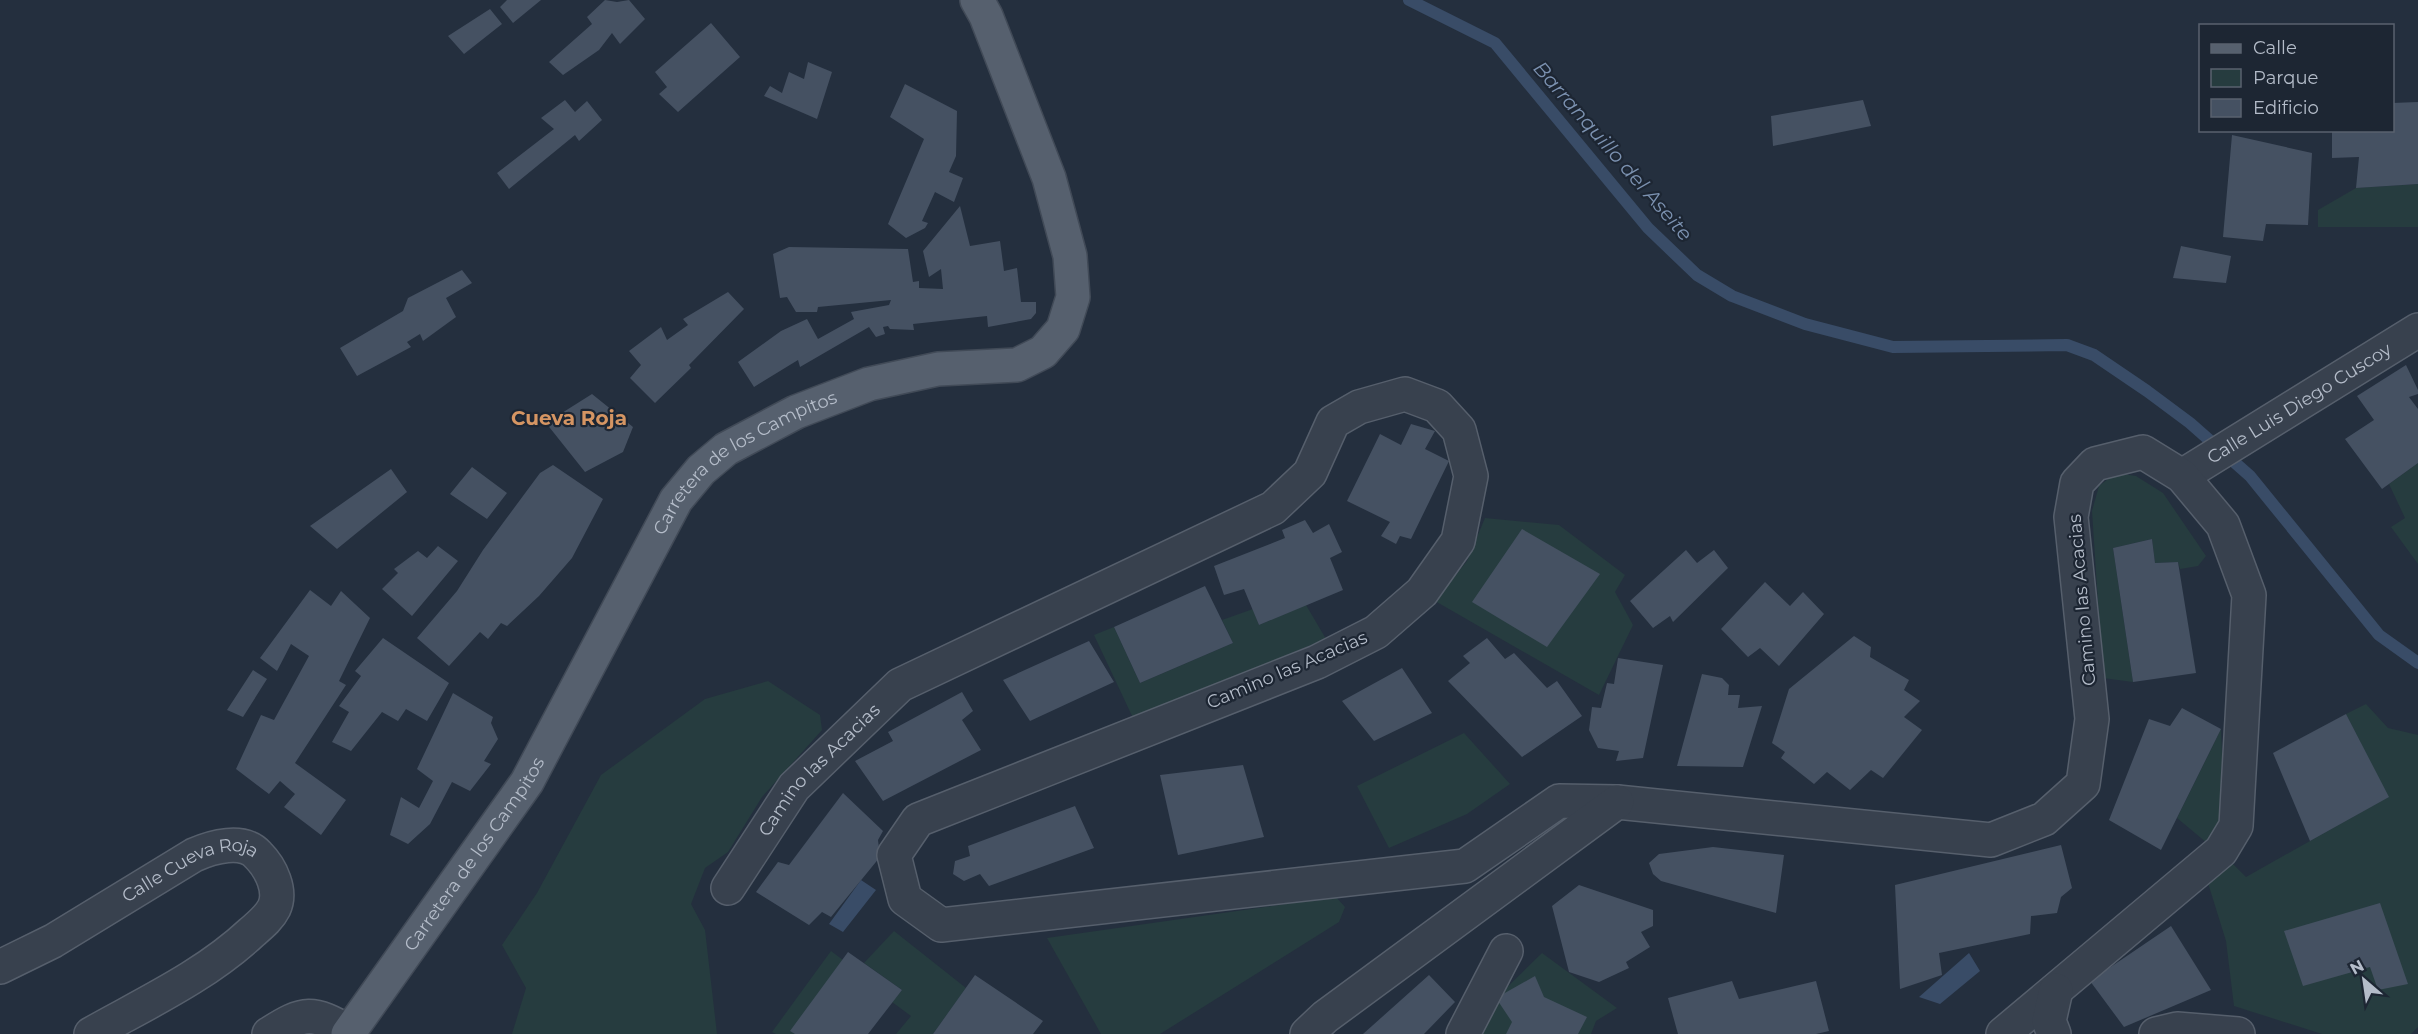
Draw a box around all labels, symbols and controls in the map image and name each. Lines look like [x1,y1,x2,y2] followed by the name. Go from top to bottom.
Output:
[2199,24,2394,132] legend
[2253,37,2297,59] text: Calle
[1529,56,1697,246] water label: Barranquillo del Aseite
[2253,67,2319,89] text: Parque
[2253,97,2319,119] text: Edificio
[2203,338,2396,469] street label: Calle Luis Diego Cuscoy
[649,386,840,539] street label: Carretera de los Campitos
[511,406,627,430] district label: Cueva Roja
[2064,513,2100,687] street label: Camino las Acacias
[1203,626,1371,714] street label: Camino las Acacias
[754,699,885,841] street label: Camino las Acacias
[399,753,549,955] street label: Carretera de los Campitos
[118,834,263,907] street label: Calle Cueva Roja
[2334,950,2394,1010] north arrow
[2347,956,2367,979] text: N

